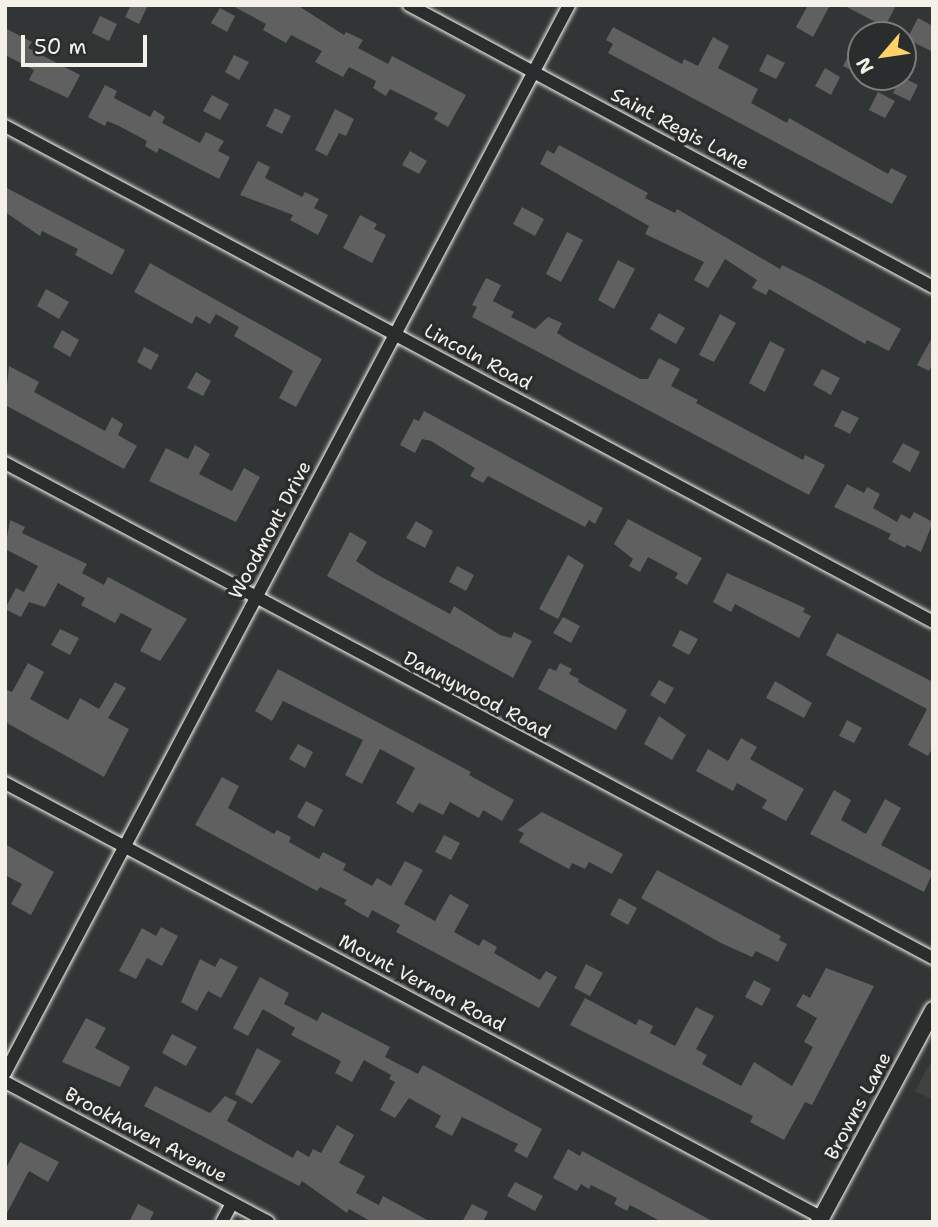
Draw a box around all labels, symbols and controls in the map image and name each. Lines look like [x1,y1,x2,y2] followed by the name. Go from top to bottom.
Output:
[24,21,150,65] scale bar
[847,21,917,91] north arrow
[34,33,87,61] text: 50 m
[850,53,880,78] text: N
[607,83,753,175] street label: Saint Regis Lane
[420,319,536,395] street label: Lincoln Road
[224,457,316,603] street label: Woodmont Drive
[399,647,555,743] street label: Dannywood Road
[335,929,509,1037] street label: Mount Vernon Road
[820,1048,896,1164] street label: Browns Lane
[61,1082,231,1188] street label: Brookhaven Avenue

